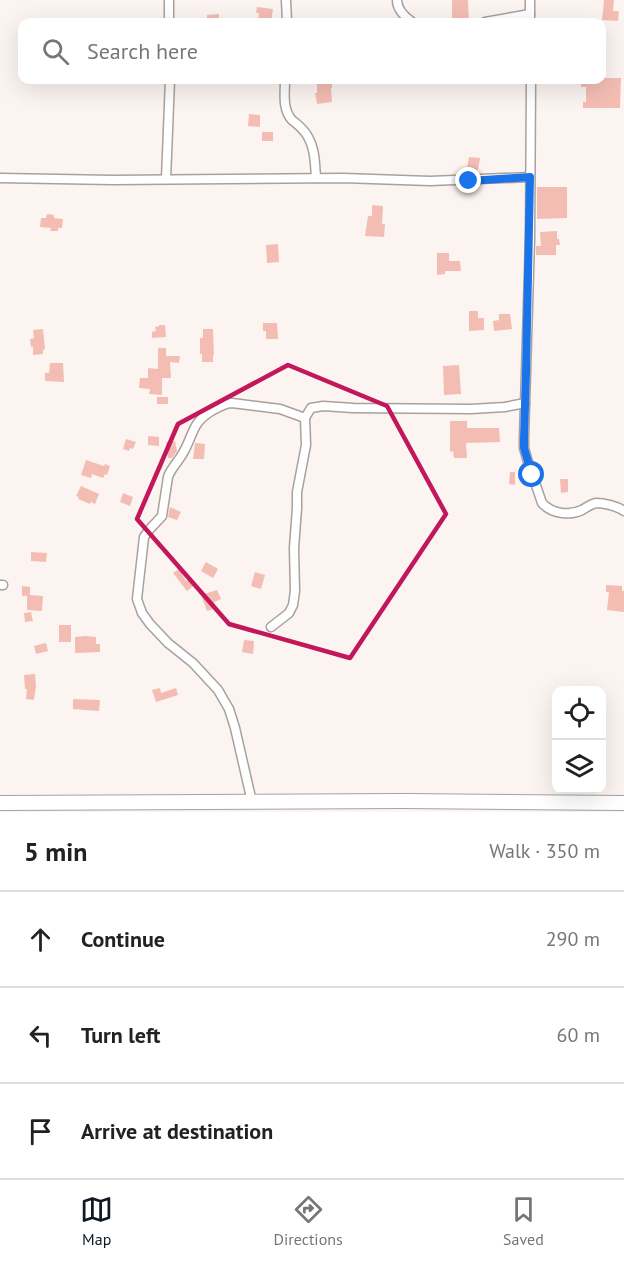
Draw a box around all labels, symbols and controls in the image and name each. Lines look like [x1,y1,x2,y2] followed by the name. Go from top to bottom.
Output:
[18,18,606,84] search box
[39,35,72,68] icon: search
[87,37,198,65] text: Search here
[455,167,481,193] route end
[518,461,544,487] route start
[552,686,606,794] map controls
[552,686,606,740] button: locate
[552,740,606,794] button: layers
[24,835,87,868] text: 5 min
[489,838,600,864] text: Walk · 350 m
[24,923,57,956] icon: ahead
[81,925,165,953] text: Continue
[546,926,600,952] text: 290 m
[24,1019,57,1052] icon: left
[81,1021,161,1049] text: Turn left
[557,1022,600,1048] text: 60 m
[24,1115,57,1148] icon: arrive
[81,1117,273,1145] text: Arrive at destination
[80,1193,113,1249] tab: Map
[274,1193,343,1249] tab: Directions
[503,1193,544,1249] tab: Saved

